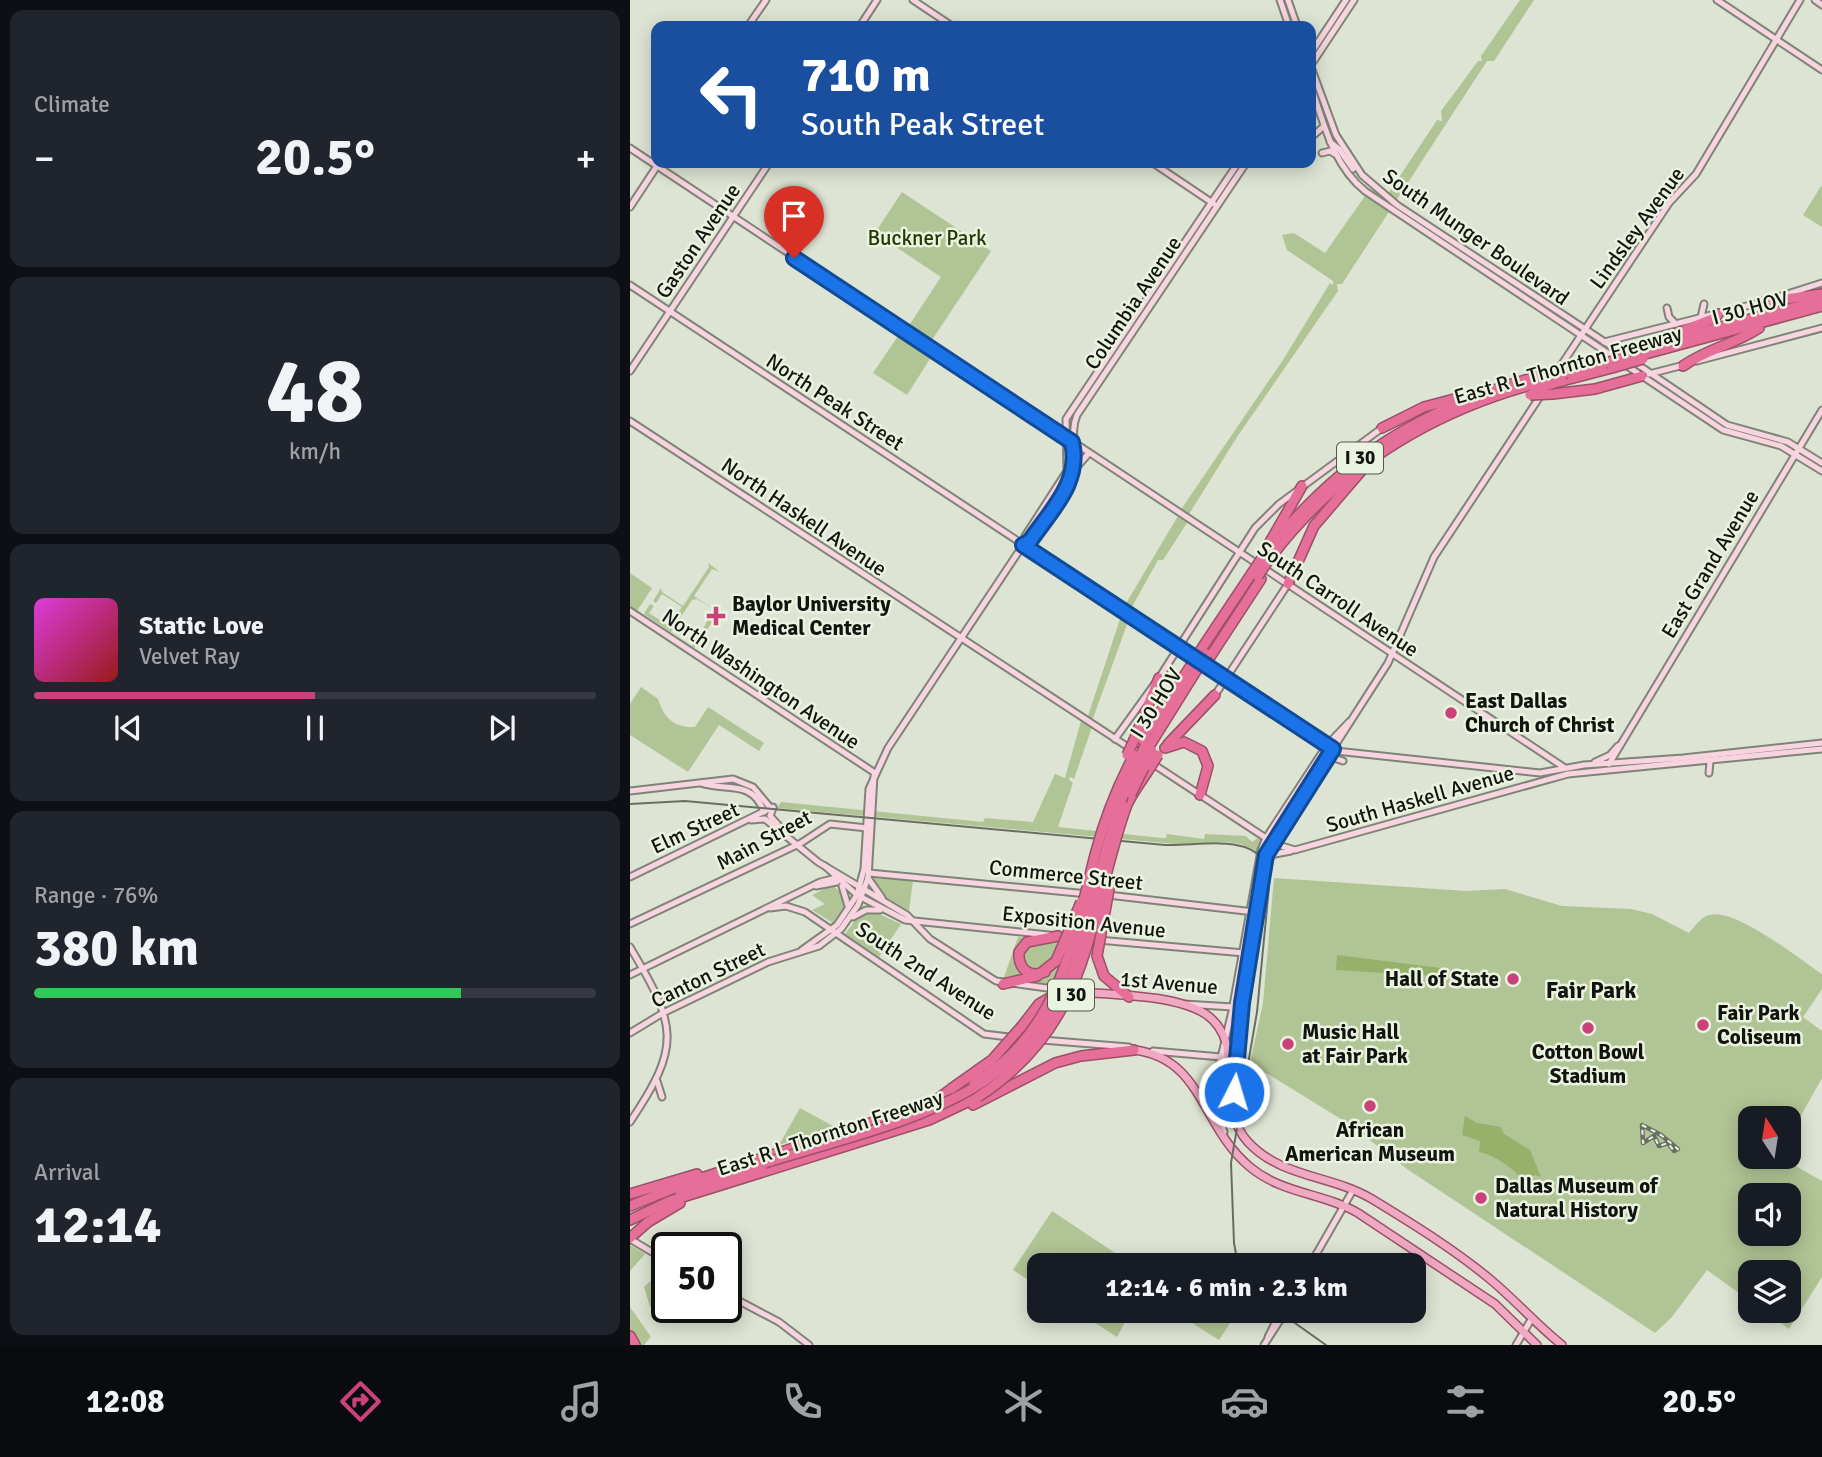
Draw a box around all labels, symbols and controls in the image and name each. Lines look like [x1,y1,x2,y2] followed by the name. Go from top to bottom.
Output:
[801,45,931,105] text: 710 m
[686,49,777,140] icon: left
[34,90,110,119] text: Climate
[801,105,1045,144] text: South Peak Street
[255,125,375,189] text: 20.5°
[34,135,55,182] text: −
[575,135,596,182] text: +
[1584,162,1690,294] street label: Lindsley Avenue
[1378,163,1574,311] street label: South Munger Boulevard
[650,179,746,303] street label: Gaston Avenue
[764,186,824,258] pin
[775,197,813,235] icon: arrive
[867,225,987,251] park label: Buckner Park
[1079,231,1187,375] street label: Columbia Avenue
[1709,285,1791,331] street label: I 30 HOV
[1451,320,1685,410] street label: East R L Thornton Freeway
[266,335,364,448] text: 48
[761,348,909,456] street label: North Peak Street
[289,437,341,466] text: km/h
[1337,442,1383,474] road number: I 30
[716,452,892,582] street label: North Haskell Avenue
[1656,485,1764,643] street label: East Grand Avenue
[1252,535,1424,663] street label: South Carroll Avenue
[732,591,891,641] place label: Baylor University Medical Center
[657,603,865,755] street label: North Washington Avenue
[706,606,726,626] marker: Baylor University Medical Center
[139,610,264,642] text: Static Love
[139,642,240,671] text: Velvet Ray
[1124,663,1188,743] street label: I 30 HOV
[1465,688,1614,738] place label: East Dallas Church of Christ
[1443,705,1459,721] marker: East Dallas Church of Christ
[109,709,147,747] icon: previous
[296,709,334,747] icon: pause
[483,709,521,747] icon: next
[1323,760,1517,838] street label: South Haskell Avenue
[647,796,743,860] street label: Elm Street
[712,804,816,876] street label: Main Street
[988,854,1144,896] street label: Commerce Street
[34,881,158,910] text: Range · 76%
[1001,900,1167,944] street label: Exposition Avenue
[34,916,199,980] text: 380 km
[851,916,1001,1026] street label: South 2nd Avenue
[647,936,769,1014] street label: Canton Street
[1119,966,1219,1000] street label: 1st Avenue
[1385,966,1499,992] place label: Hall of State
[1505,971,1521,987] marker: Hall of State
[1546,976,1636,1005] district label: Fair Park
[1048,979,1094,1010] road number: I 30
[1717,1000,1801,1050] place label: Fair Park Coliseum
[1695,1017,1711,1033] marker: Fair Park Coliseum
[1302,1019,1408,1069] place label: Music Hall at Fair Park
[1580,1020,1596,1036] marker: Cotton Bowl Stadium
[1280,1036,1296,1052] marker: Music Hall at Fair Park
[1532,1039,1645,1089] place label: Cotton Bowl Stadium
[1197,1055,1271,1129] position arrow
[714,1084,946,1182] street label: East R L Thornton Freeway
[1362,1098,1378,1114] marker: African American Museum
[1738,1106,1801,1169] north arrow
[1738,1106,1801,1323] map controls
[1285,1117,1455,1167] place label: African American Museum
[34,1158,100,1187] text: Arrival
[1495,1173,1659,1223] place label: Dallas Museum of Natural History
[1738,1183,1801,1246] button: sound
[1473,1190,1489,1206] marker: Dallas Museum of Natural History
[34,1193,162,1257] text: 12:14
[651,1232,742,1323] speed limit sign: 50
[1738,1260,1801,1323] button: layers
[1105,1272,1348,1304] text: 12:14 · 6 min · 2.3 km
[336,1377,385,1426] icon: directions
[557,1377,606,1426] icon: music
[778,1377,827,1426] icon: phone
[999,1377,1048,1426] icon: climate
[1220,1377,1269,1426] icon: car
[1441,1377,1490,1426] icon: filters
[86,1382,165,1421] text: 12:08
[1662,1382,1736,1421] text: 20.5°

